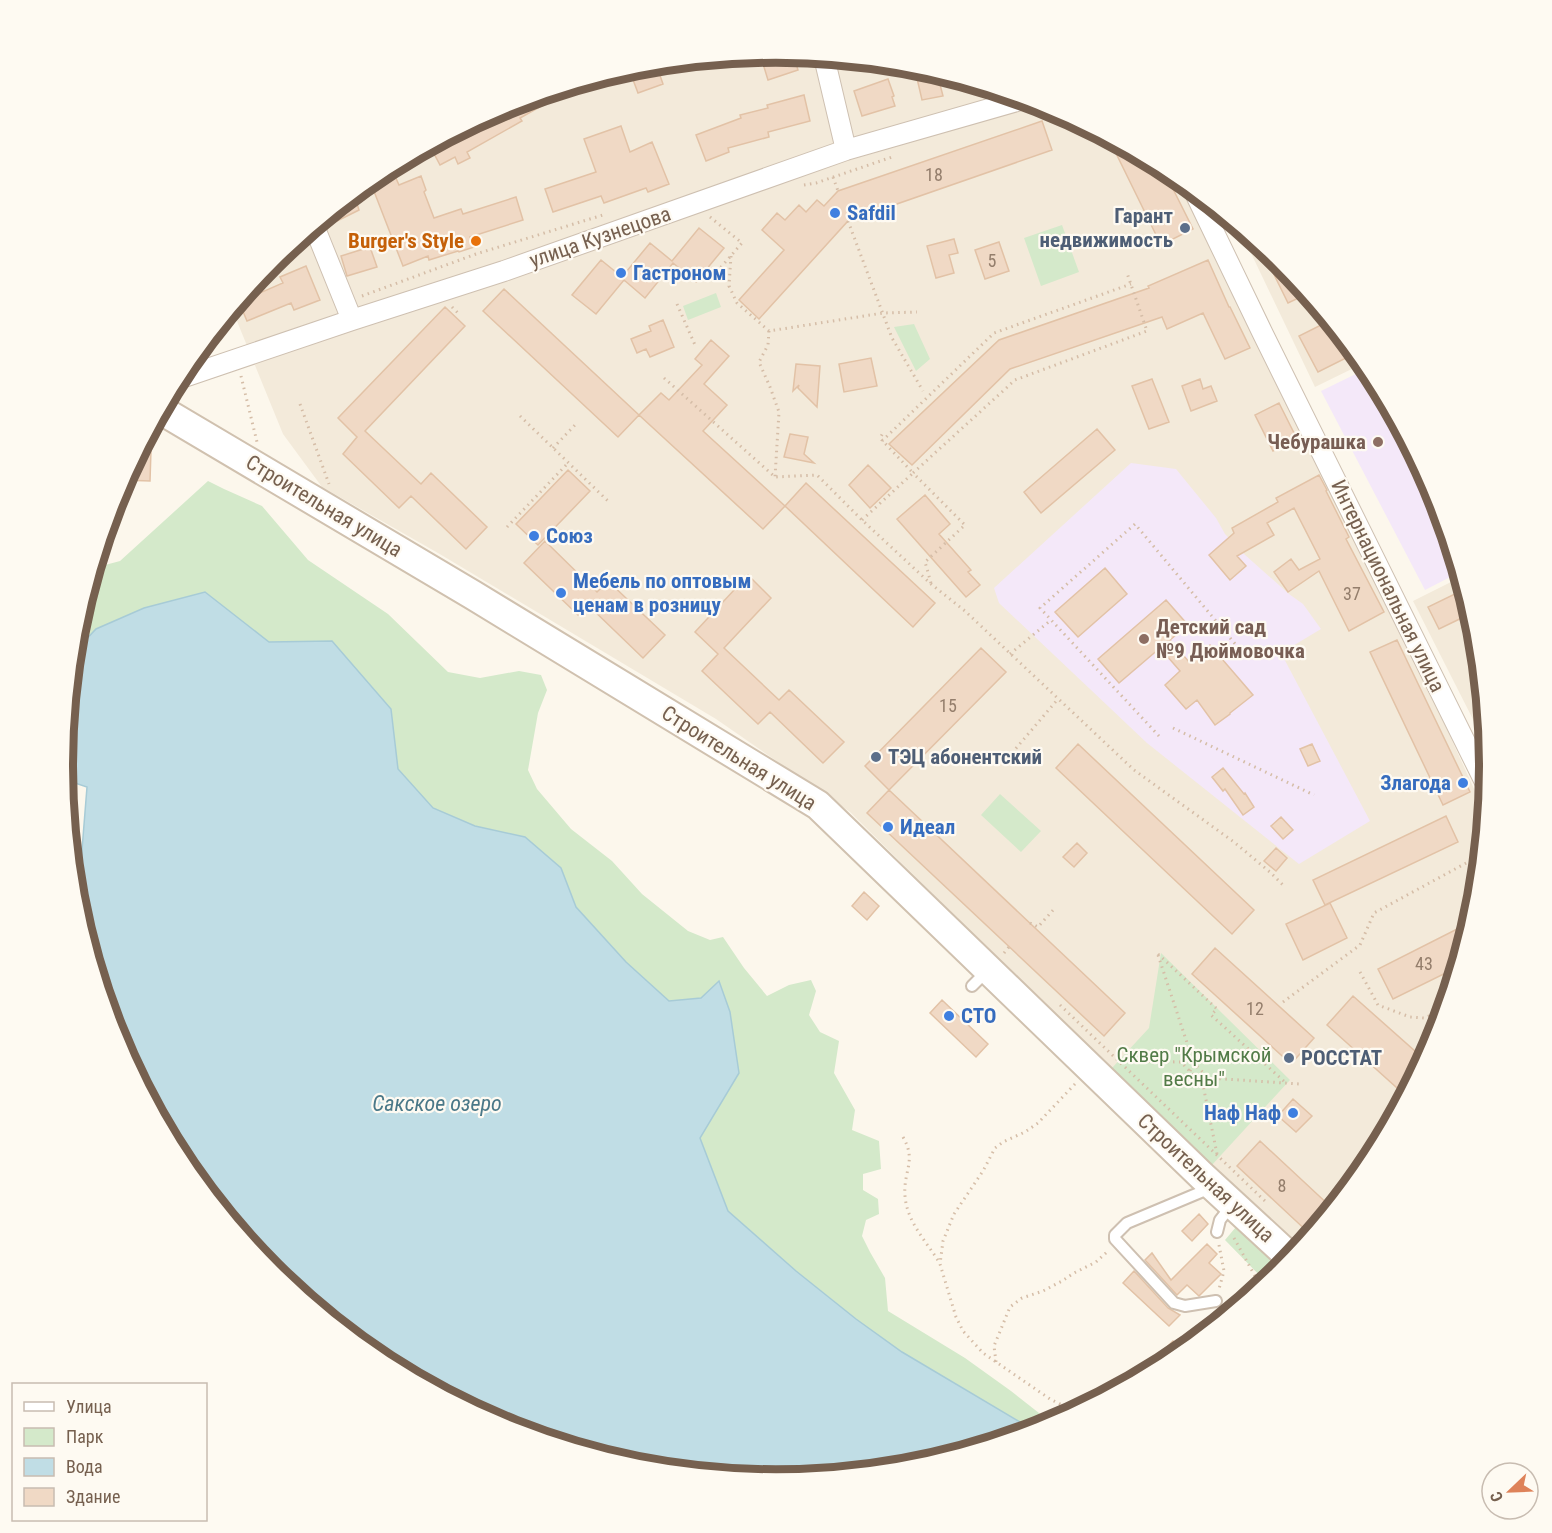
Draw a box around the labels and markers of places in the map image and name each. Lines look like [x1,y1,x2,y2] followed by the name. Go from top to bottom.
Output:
[847,201,896,225] place label: Safdil
[1039,204,1173,252] place label: Гарант недвижимость
[828,206,842,220] marker: Safdil
[1178,221,1192,235] marker: Гарант недвижимость
[348,229,464,253] place label: Burger's Style
[469,234,483,248] marker: Burger's Style
[633,261,726,285] place label: Гастроном
[614,266,628,280] marker: Гастроном
[1267,430,1366,454] place label: Чебурашка
[1371,435,1385,449] marker: Чебурашка
[546,524,593,548] place label: Союз
[527,529,541,543] marker: Союз
[573,569,751,617] place label: Мебель по оптовым ценам в розницу
[554,586,568,600] marker: Мебель по оптовым ценам в розницу
[1156,615,1305,663] place label: Детский сад №9 Дюймовочка
[1137,632,1151,646] marker: Детский сад №9 Дюймовочка
[888,745,1042,769] place label: ТЭЦ абонентский
[869,750,883,764] marker: ТЭЦ абонентский
[1380,771,1451,795] place label: Злагода
[1456,776,1470,790] marker: Злагода
[900,815,955,839] place label: Идеал
[881,820,895,834] marker: Идеал
[961,1004,996,1028] place label: СТО
[942,1009,956,1023] marker: СТО
[1301,1046,1382,1070] place label: РОССТАТ
[1282,1051,1296,1065] marker: РОССТАТ
[1204,1101,1281,1125] place label: Наф Наф
[1286,1106,1300,1120] marker: Наф Наф

